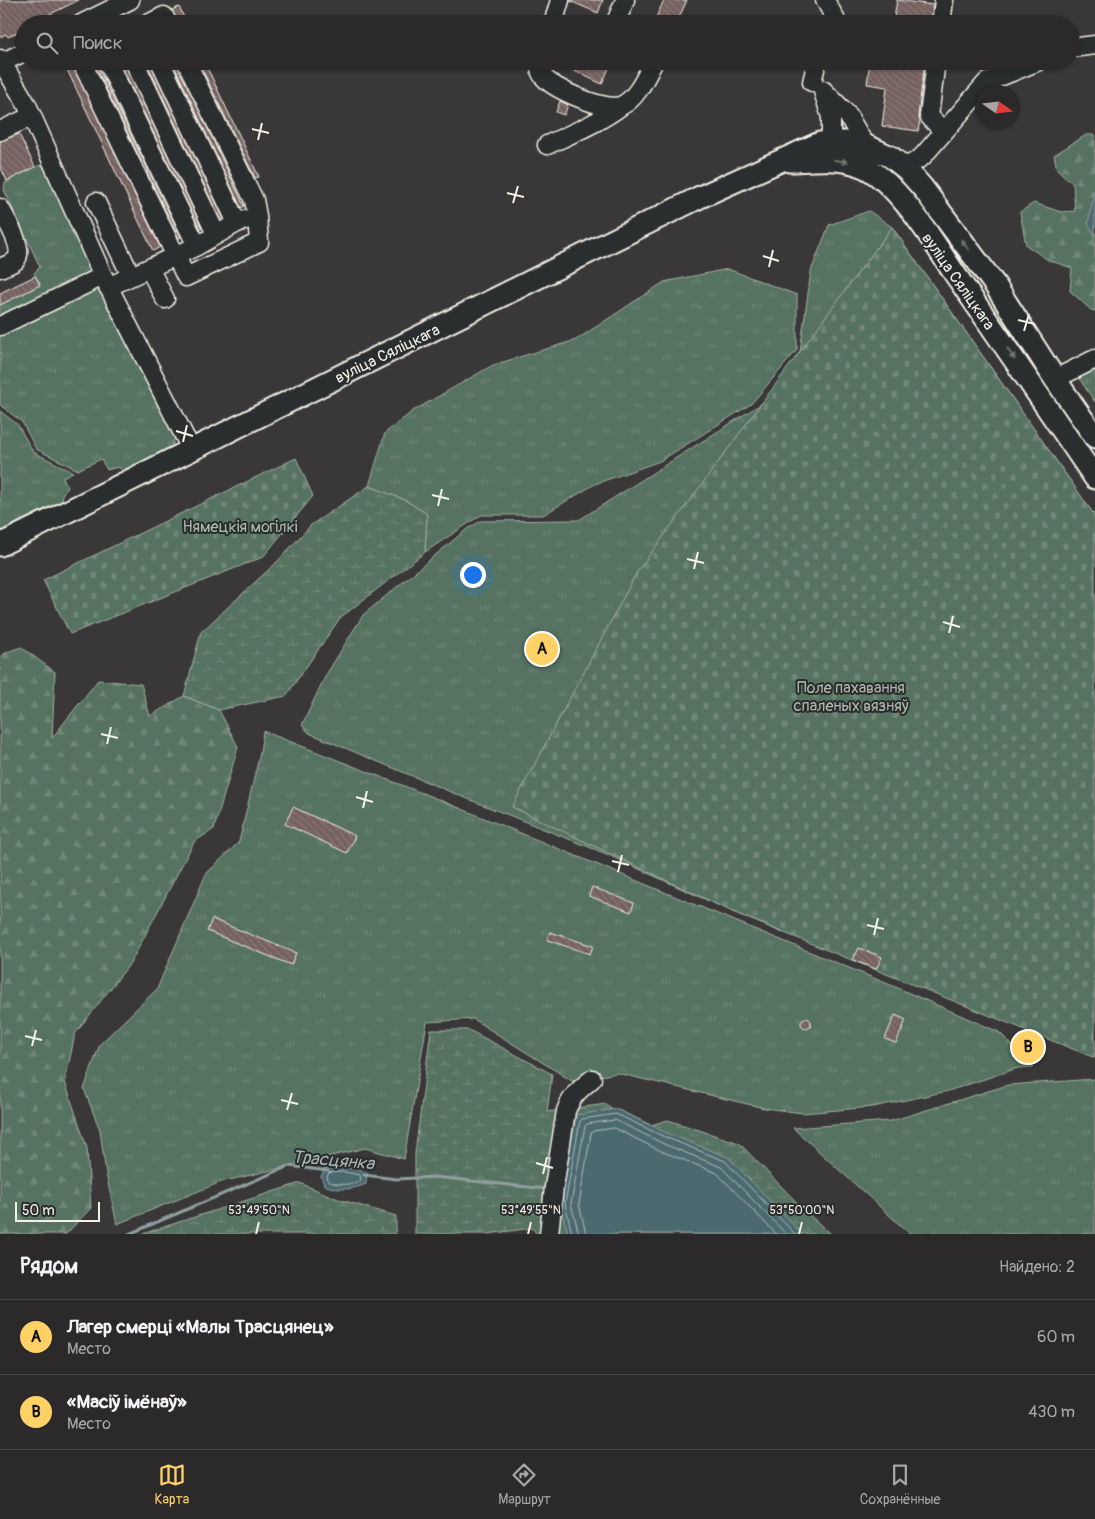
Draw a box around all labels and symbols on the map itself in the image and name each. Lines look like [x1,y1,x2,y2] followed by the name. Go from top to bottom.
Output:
[975,85,1020,130] north arrow
[834,157,850,165] one-way arrow
[917,229,999,334] street label: вуліца Сяліцкага
[960,239,971,252] one-way arrow
[332,320,443,388] street label: вуліца Сяліцкага
[1006,348,1016,361] one-way arrow
[182,517,298,537] park label: Нямецкія могілкі
[460,562,486,588] your location
[526,630,558,668] pin: A
[793,678,909,716] park label: Поле пахавання спаленых вязняў
[1012,1028,1044,1066] pin: B
[291,1145,377,1176] water label: Трасцянка
[15,1199,100,1222] scale bar
[228,1203,290,1218] text: 53°49'50"N
[501,1203,561,1218] text: 53°49'55"N
[770,1203,834,1218] text: 53°50'00"N

